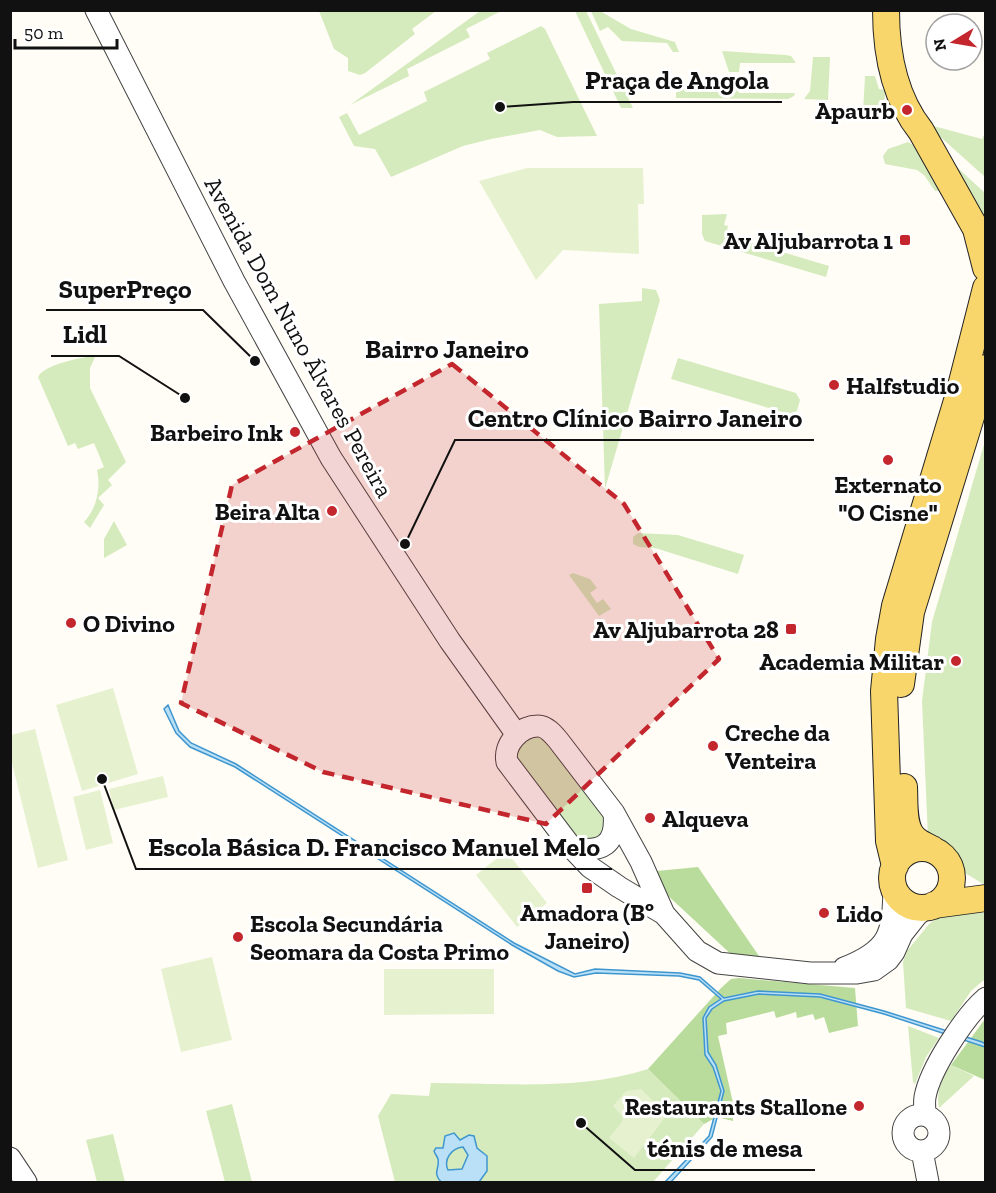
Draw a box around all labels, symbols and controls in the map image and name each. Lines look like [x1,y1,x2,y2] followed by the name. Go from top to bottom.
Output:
[15,12,117,50] scale bar
[924,12,984,72] north arrow
[24,22,64,44] text: 50 m
[929,37,950,53] text: N
[573,58,782,102] callout: Praça de Angola
[585,64,769,96] text: Praça de Angola
[815,96,895,125] place label: Apaurb
[900,103,914,117] marker: Apaurb
[199,172,400,503] street label: Avenida Dom Nuno Álvares Pereira
[723,226,893,255] place label: Av Aljubarrota 1
[898,233,912,247] marker: Av Aljubarrota 1
[46,266,203,310] callout: SuperPreço
[58,273,192,305] text: SuperPreço
[51,312,119,356] callout: Lidl
[63,318,107,350] text: Lidl
[365,333,529,365] district label: Bairro Janeiro
[846,371,960,400] place label: Halfstudio
[827,378,841,392] marker: Halfstudio
[455,396,814,440] callout: Centro Clínico Bairro Janeiro
[468,402,803,434] text: Centro Clínico Bairro Janeiro
[150,418,283,447] place label: Barbeiro Ink
[288,425,302,439] marker: Barbeiro Ink
[881,453,895,467] marker: Externato "O Cisne"
[834,470,942,527] place label: Externato "O Cisne"
[215,497,320,526] place label: Beira Alta
[325,504,339,518] marker: Beira Alta
[83,609,175,638] place label: O Divino
[593,615,779,644] place label: Av Aljubarrota 28
[64,616,78,630] marker: O Divino
[784,622,798,636] marker: Av Aljubarrota 28
[759,647,944,676] place label: Academia Militar
[949,654,963,668] marker: Academia Militar
[725,718,830,775] place label: Creche da Venteira
[706,739,720,753] marker: Creche da Venteira
[662,804,749,833] place label: Alqueva
[643,811,657,825] marker: Alqueva
[136,825,612,869] callout: Escola Básica D. Francisco Manuel Melo
[148,831,600,863] text: Escola Básica D. Francisco Manuel Melo
[580,881,594,895] marker: Amadora (Bº Janeiro)
[520,898,654,955] place label: Amadora (Bº Janeiro)
[836,899,883,928] place label: Lido
[817,906,831,920] marker: Lido
[250,909,510,966] place label: Escola Secundária Seomara da Costa Primo
[231,930,245,944] marker: Escola Secundária Seomara da Costa Primo
[624,1092,847,1121] place label: Restaurants Stallone
[852,1099,866,1113] marker: Restaurants Stallone
[635,1126,815,1170] callout: ténis de mesa
[647,1132,803,1164] text: ténis de mesa

